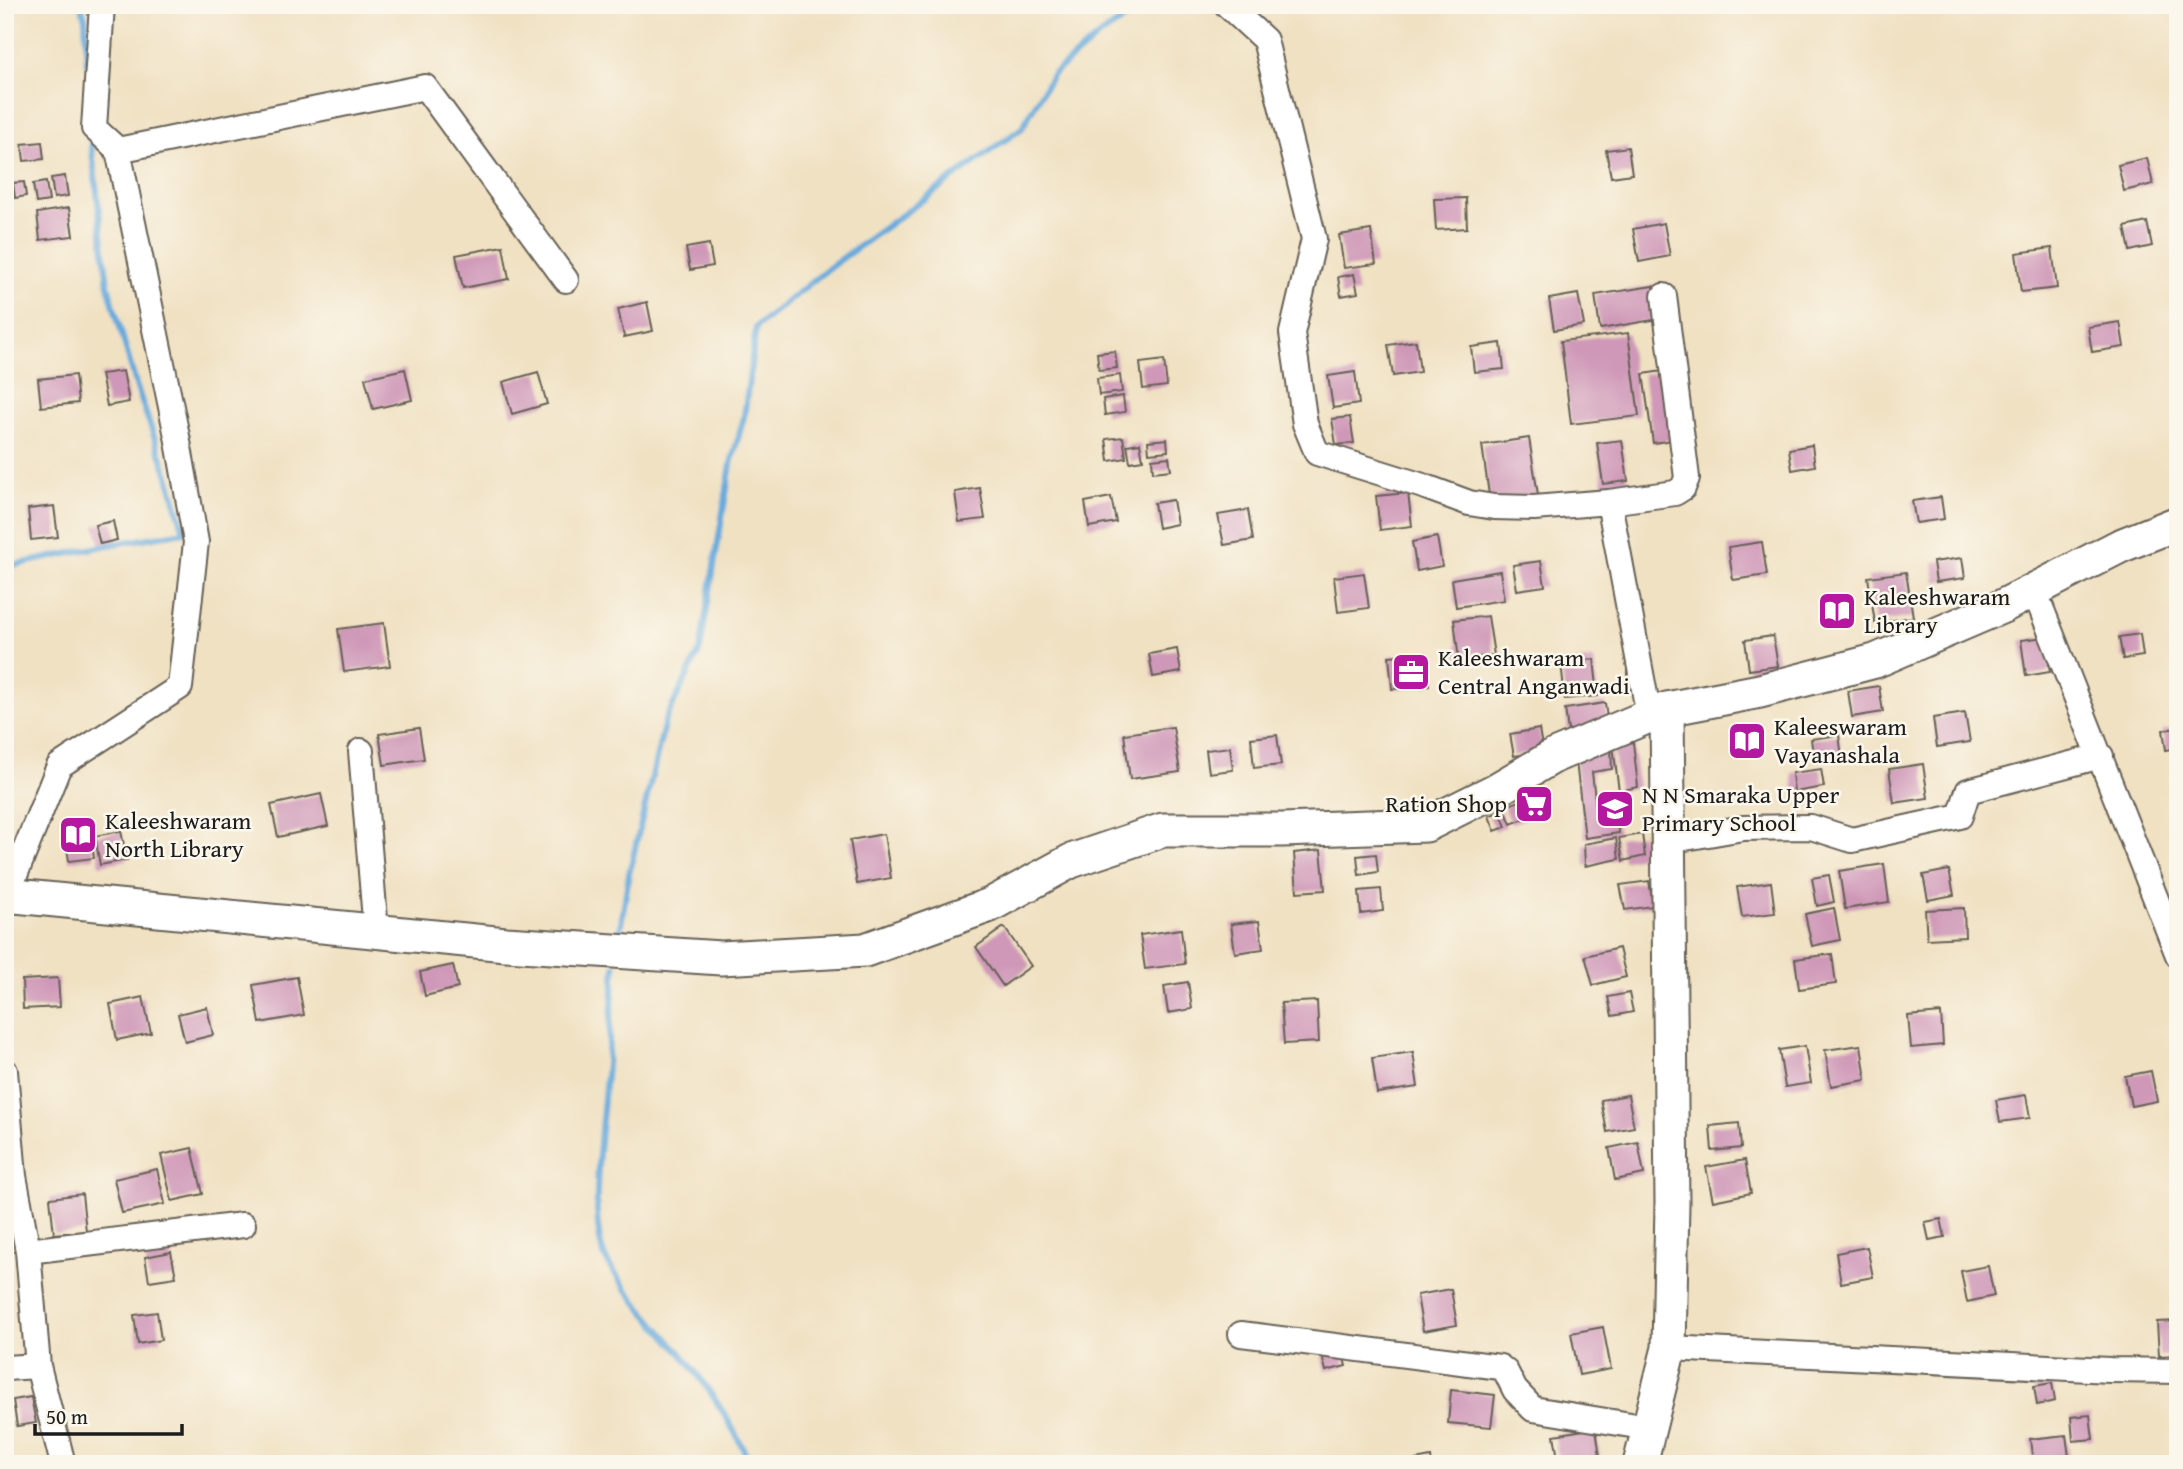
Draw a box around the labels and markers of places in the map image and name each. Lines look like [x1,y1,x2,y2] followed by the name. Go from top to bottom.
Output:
[1864,579,2011,642] place label: Kaleeshwaram Library
[1816,590,1858,632] library icon: Kaleeshwaram Library
[1438,640,1630,703] place label: Kaleeshwaram Central Anganwadi
[1390,651,1432,693] office icon: Kaleeshwaram Central Anganwadi
[1774,709,1907,772] place label: Kaleeswaram Vayanashala
[1726,720,1768,762] library icon: Kaleeswaram Vayanashala
[1642,777,1839,840] place label: N N Smaraka Upper Primary School
[1513,783,1555,825] supermarket icon: Ration Shop
[1385,786,1507,821] place label: Ration Shop
[1594,788,1636,830] school or university icon: N N Smaraka Upper Primary School
[105,803,252,866] place label: Kaleeshwaram North Library
[57,814,99,856] library icon: Kaleeshwaram North Library

